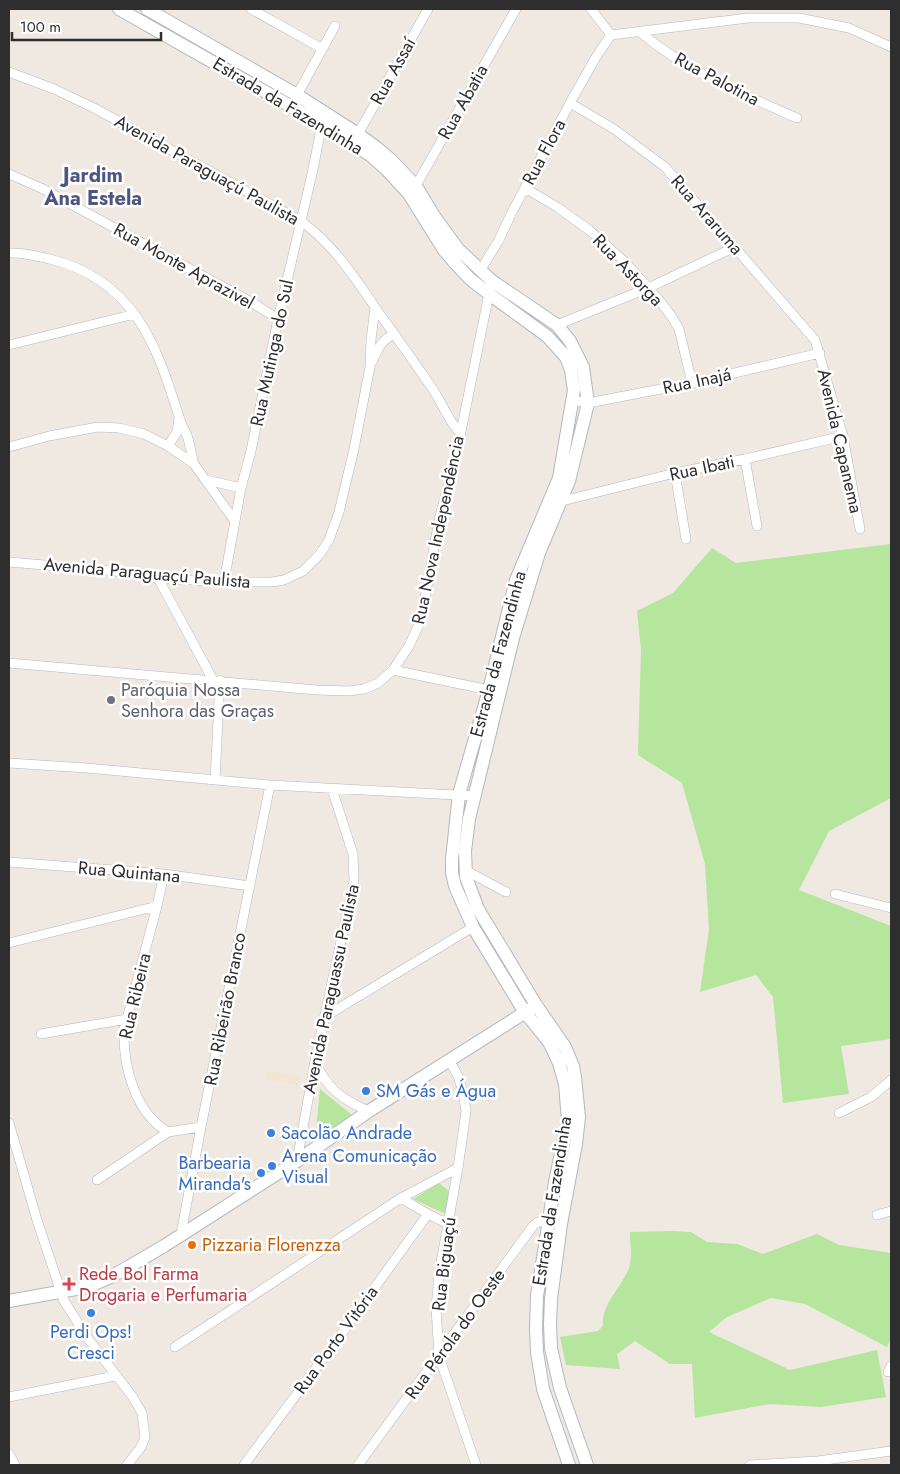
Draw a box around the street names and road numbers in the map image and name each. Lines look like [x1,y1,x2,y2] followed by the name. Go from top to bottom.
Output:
[364,31,423,109] street label: Rua Assaí
[670,46,764,112] street label: Rua Palotina
[208,51,368,161] street label: Estrada da Fazendinha
[432,60,494,144] street label: Rua Abatia
[110,108,304,232] street label: Avenida Paraguaçú Paulista
[516,114,572,190] street label: Rua Flora
[665,169,749,261] street label: Rua Araruma
[109,216,259,316] street label: Rua Monte Aprazivel
[587,228,669,312] street label: Rua Astorga
[244,277,300,429] street label: Rua Mutinga do Sul
[660,361,734,401] street label: Rua Inajá
[811,366,869,516] street label: Avenida Capanema
[405,433,471,627] street label: Rua Nova Independência
[667,448,737,488] street label: Rua Ibati
[43,551,251,595] street label: Avenida Paraguaçú Paulista
[463,568,533,740] street label: Estrada da Fazendinha
[77,855,181,889] street label: Rua Quintana
[296,882,366,1096] street label: Avenida Paraguassu Paulista
[197,930,253,1088] street label: Rua Ribeirão Branco
[113,951,157,1041] street label: Rua Ribeira
[526,1114,578,1288] street label: Estrada da Fazendinha
[425,1215,463,1313] street label: Rua Biguaçú
[399,1263,511,1405] street label: Rua Pérola do Oeste
[288,1280,384,1400] street label: Rua Porto Vitória

